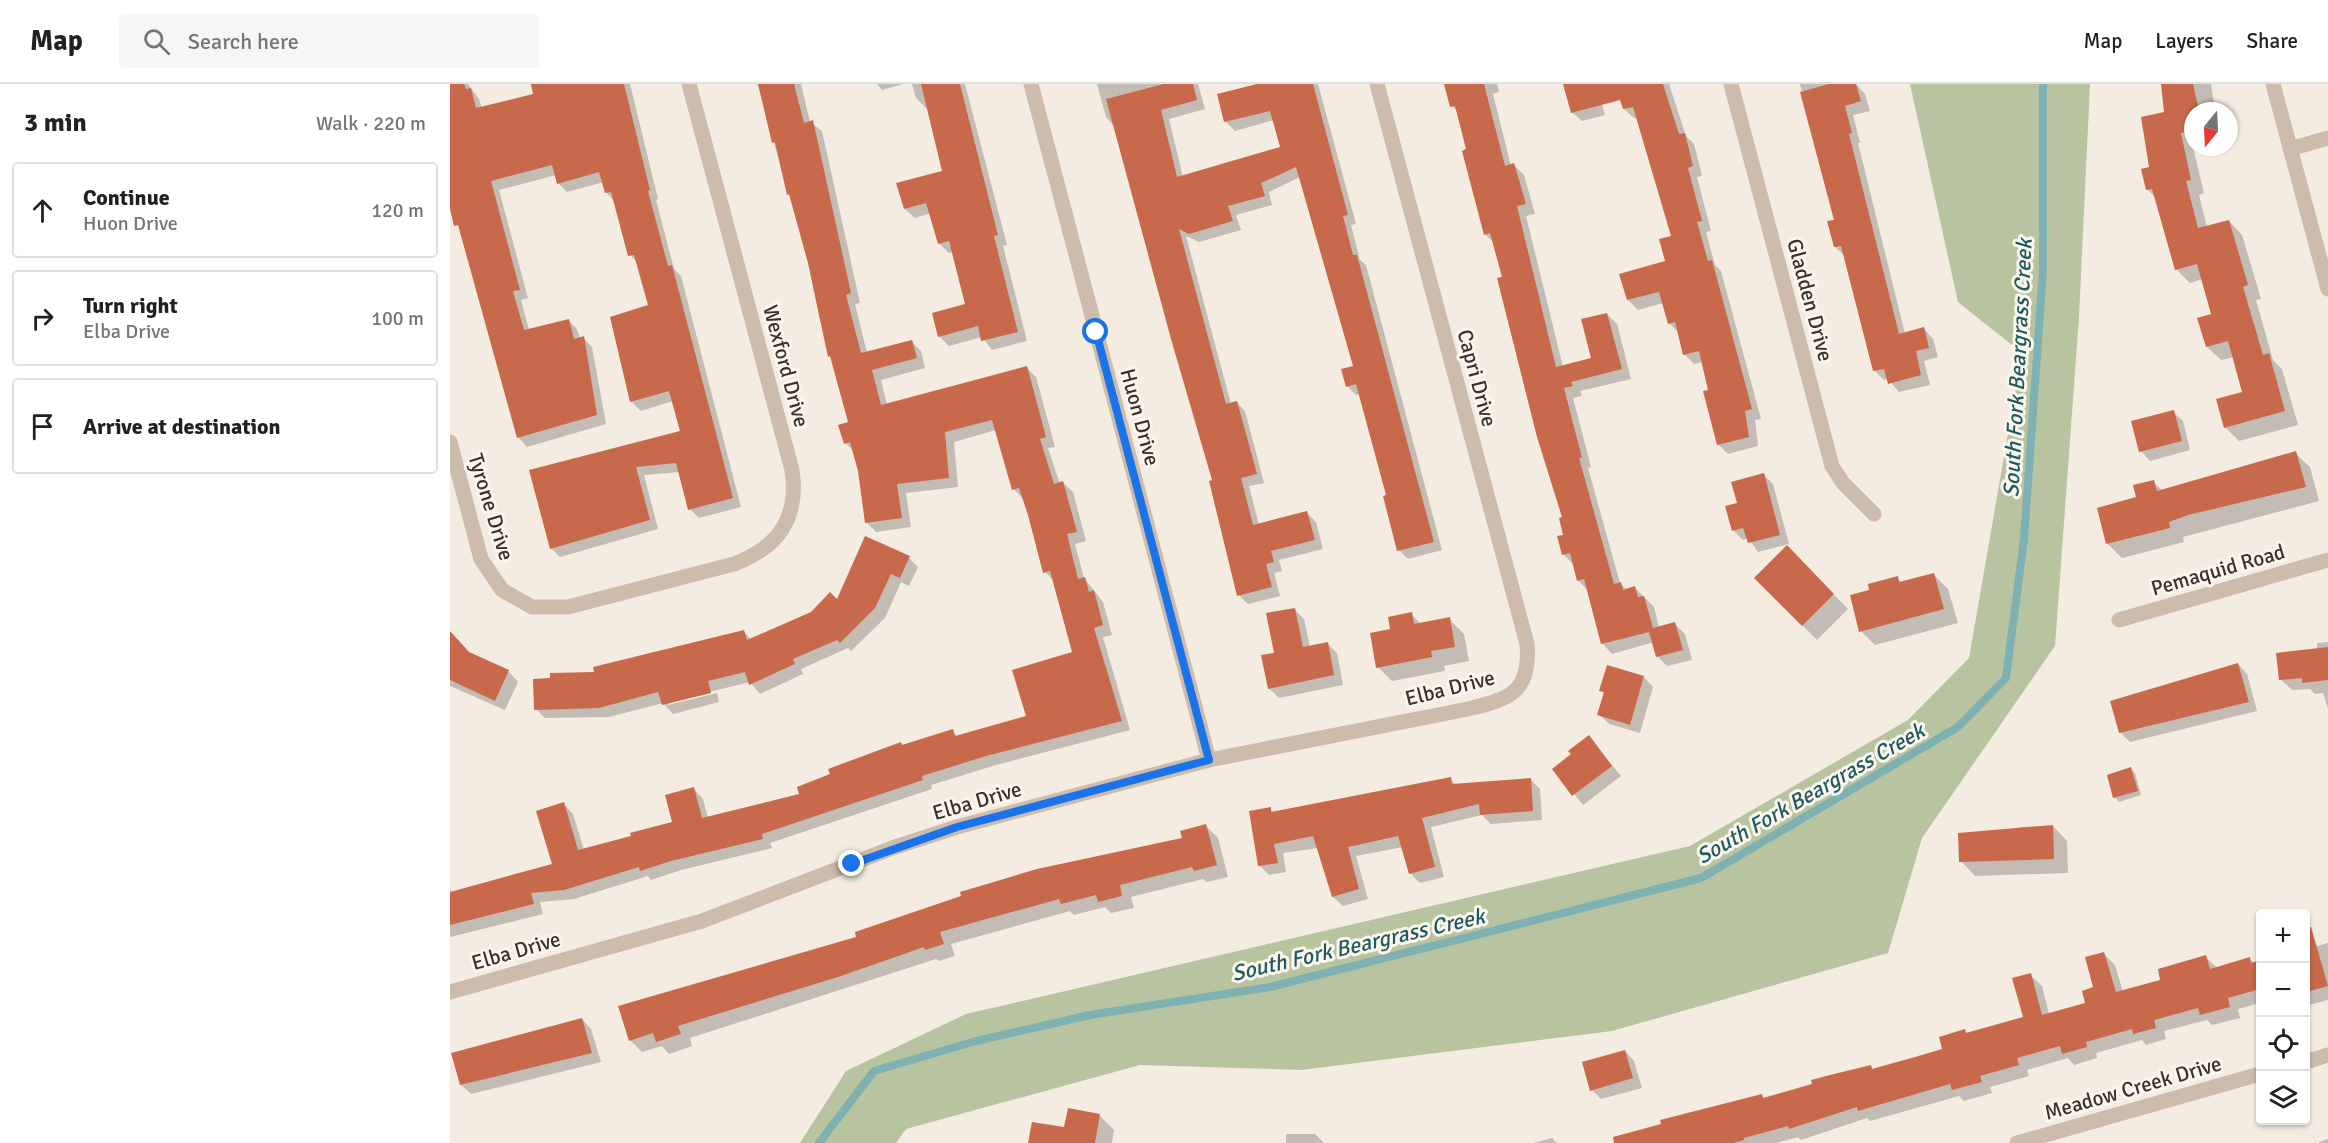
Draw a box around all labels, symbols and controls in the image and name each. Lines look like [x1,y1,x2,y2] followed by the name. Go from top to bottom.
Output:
[119,14,539,68] search box
[30,24,83,58] text: Map
[140,25,173,58] icon: search
[188,28,299,55] text: Search here
[2084,28,2122,54] text: Map
[2155,28,2213,54] text: Layers
[2246,28,2298,54] text: Share
[2184,102,2238,156] north arrow
[24,107,87,139] text: 3 min
[316,111,426,136] text: Walk · 220 m
[83,184,170,211] text: Continue
[26,194,59,227] icon: ahead
[371,198,424,223] text: 120 m
[83,211,178,236] text: Huon Drive
[1781,236,1839,364] street label: Gladden Drive
[1997,236,2038,498] water label: South Fork Beargrass Creek
[83,292,178,319] text: Turn right
[26,302,59,335] icon: right
[757,302,815,430] street label: Wexford Drive
[371,306,424,331] text: 100 m
[1082,318,1108,344] route start
[83,319,170,344] text: Elba Drive
[1452,326,1502,430] street label: Capri Drive
[1115,366,1165,468] street label: Huon Drive
[26,410,59,443] icon: arrive
[83,413,280,440] text: Arrive at destination
[462,450,520,564] street label: Tyrone Drive
[2148,538,2288,602] street label: Pemaquid Road
[1403,664,1497,712] street label: Elba Drive
[1691,716,1931,870] water label: South Fork Beargrass Creek
[929,776,1025,826] street label: Elba Drive
[838,850,864,876] route end
[1229,902,1489,987] water label: South Fork Beargrass Creek
[2256,909,2310,1125] map controls
[2256,909,2310,963] button: +
[468,926,564,976] street label: Elba Drive
[2256,963,2310,1017] button: −
[2256,1017,2310,1071] button: locate
[2042,1050,2224,1126] street label: Meadow Creek Drive
[2256,1071,2310,1125] button: layers

